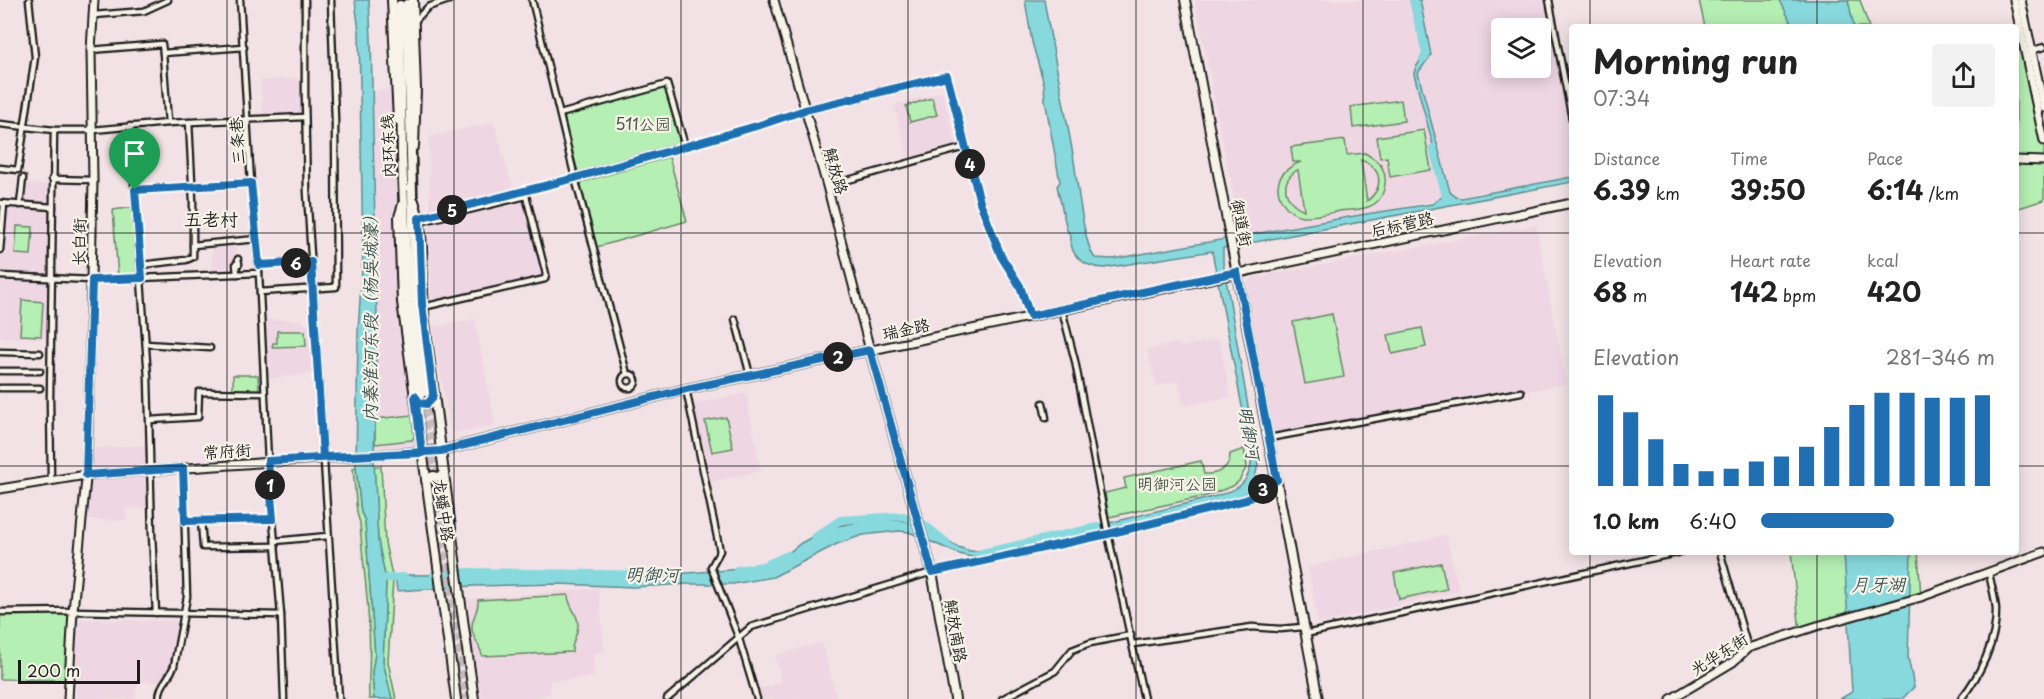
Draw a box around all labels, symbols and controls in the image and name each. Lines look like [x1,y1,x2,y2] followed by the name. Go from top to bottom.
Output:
[1491,18,1551,78] map controls
[1491,18,1551,78] button: layers
[1593,35,1798,85] text: Morning run
[1932,44,1995,107] button: share
[1593,83,1650,113] text: 07:34
[615,111,671,135] park label: 511公园
[374,114,400,178] street label: 内环东线
[222,116,250,166] street label: 三条巷
[109,128,160,190] pin
[118,137,151,170] icon: arrive
[819,144,855,197] street label: 解放路
[1593,146,1660,170] text: Distance
[1730,146,1768,170] text: Time
[1867,146,1903,170] text: Pace
[955,149,985,179] pin: 4
[965,152,975,176] text: 4
[1593,170,1651,209] text: 6.39
[1730,170,1806,209] text: 39:50
[1867,170,1923,209] text: 6:14
[1651,181,1680,205] text: km
[1923,181,1959,205] text: /km
[437,195,467,225] pin: 5
[1227,197,1259,249] street label: 御道街
[447,198,457,222] text: 5
[184,205,238,232] district label: 五老村
[1368,205,1436,241] street label: 后标营路
[356,206,383,422] water label: 内秦淮河东段（杨吴城濠）
[66,218,90,266] street label: 长白街
[281,248,311,278] pin: 6
[1593,248,1662,272] text: Elevation
[1730,248,1811,272] text: Heart rate
[1867,248,1899,272] text: kcal
[290,251,302,275] text: 6
[1593,272,1628,311] text: 68
[1730,272,1778,311] text: 142
[1867,272,1921,311] text: 420
[1628,283,1647,307] text: m
[1778,283,1816,307] text: bpm
[880,311,932,345] street label: 瑞金路
[823,342,853,372] pin: 2
[1593,342,1679,372] text: Elevation
[1886,342,1995,372] text: 281–346 m
[832,345,844,369] text: 2
[1233,404,1269,465] water label: 明御河
[202,436,252,464] street label: 常府街
[255,470,285,500] pin: 1
[1137,471,1217,495] park label: 明御河公园
[266,473,274,497] text: 1
[1248,474,1278,504] pin: 3
[429,476,461,543] street label: 龙蟠中路
[1258,477,1268,501] text: 3
[1593,506,1660,536] text: 1.0 km
[1689,506,1737,536] text: 6:40
[625,560,682,588] water label: 明御河
[1851,570,1907,597] water label: 月牙湖
[940,597,974,664] street label: 解放南路
[1685,626,1752,680] street label: 光华东街
[18,657,140,684] scale bar
[27,658,80,682] text: 200 m

